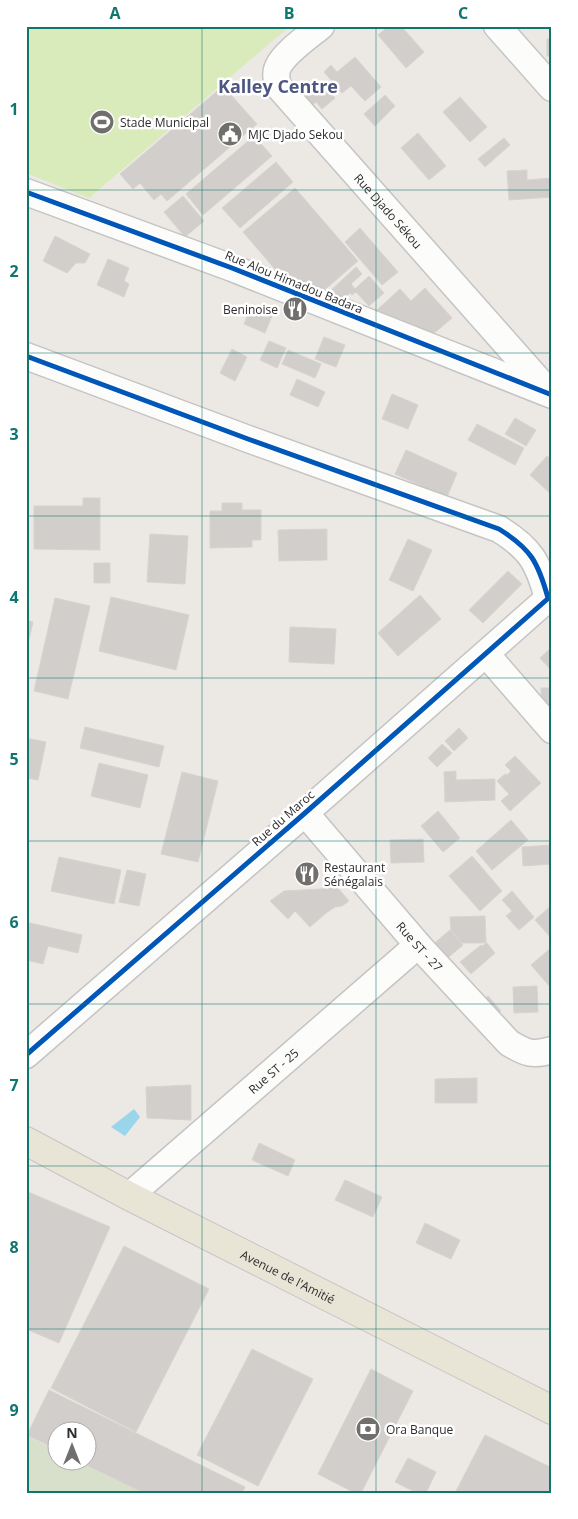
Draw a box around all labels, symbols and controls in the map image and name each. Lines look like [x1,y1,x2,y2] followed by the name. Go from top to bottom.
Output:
[109,2,121,24] text: A
[284,2,294,24] text: B
[458,2,468,24] text: C
[218,74,338,98] district label: Kalley Centre
[9,98,19,120] text: 1
[89,109,115,135] sports icon: Stade Municipal
[120,114,209,131] place label: Stade Municipal
[217,121,243,147] public building icon: MJC Djado Sekou
[248,126,343,143] place label: MJC Djado Sekou
[351,170,426,252] street label: Rue Djado Sékou
[222,246,366,318] street label: Rue Alou Himadou Badara
[9,260,19,282] text: 2
[282,296,308,322] restaurant icon: Beninoise
[223,301,278,318] place label: Beninoise
[9,423,19,445] text: 3
[9,586,19,608] text: 4
[9,748,19,770] text: 5
[248,786,318,850] street label: Rue du Maroc
[324,859,385,890] place label: Restaurant Sénégalais
[294,861,320,887] restaurant icon: Restaurant Sénégalais
[9,911,19,933] text: 6
[393,918,447,975] street label: Rue ST - 27
[244,1044,302,1097] street label: Rue ST - 25
[9,1074,19,1096] text: 7
[9,1236,19,1258] text: 8
[238,1245,338,1308] street label: Avenue de l'Amitié
[9,1399,19,1421] text: 9
[355,1416,381,1442] bank icon: Ora Banque
[386,1421,454,1438] place label: Ora Banque
[48,1422,98,1472] north arrow
[66,1423,78,1442] text: N

